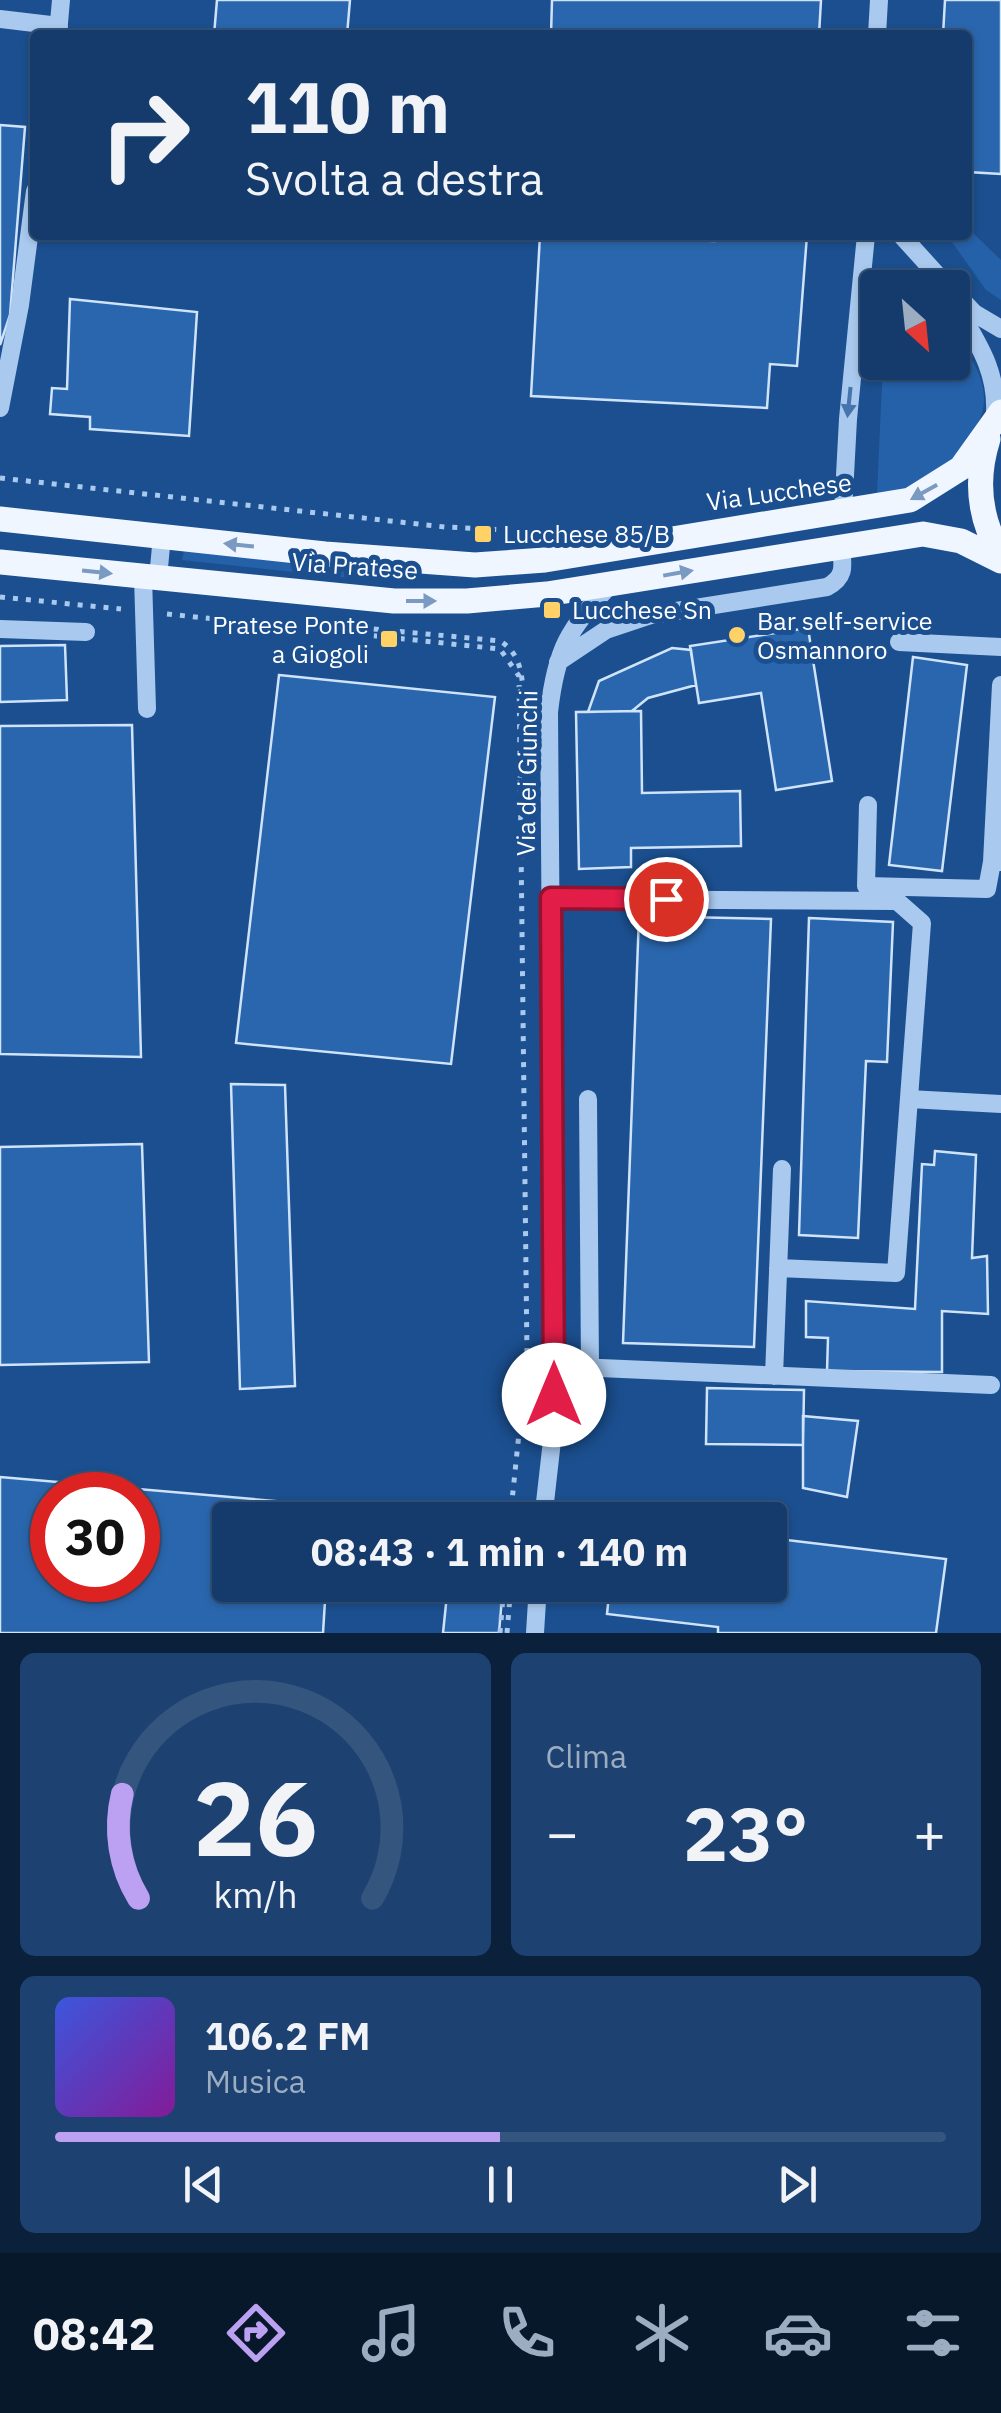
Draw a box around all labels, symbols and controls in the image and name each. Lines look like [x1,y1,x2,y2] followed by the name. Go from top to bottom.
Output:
[245,61,450,152] text: 110 m
[80,70,210,200] icon: right
[245,149,544,207] text: Svolta a destra
[860,270,970,380] north arrow
[860,270,970,380] map controls
[841,386,857,418] one-way arrow
[704,465,854,518] street label: Via Lucchese
[910,482,938,500] one-way arrow
[503,517,670,550] place label: Lucchese 85/B
[472,523,494,545] marker: Lucchese 85/B
[222,536,254,552] one-way arrow
[291,545,419,586] street label: Via Pratese
[82,564,113,580] one-way arrow
[662,565,694,580] one-way arrow
[405,593,437,609] one-way arrow
[572,593,712,626] place label: Lucchese Sn
[541,599,563,621] marker: Lucchese Sn
[757,604,933,666] place label: Bar self-service Osmannoro
[212,608,369,670] place label: Pratese Ponte a Giogoli
[726,624,748,646] marker: Bar self-service Osmannoro
[378,628,400,650] marker: Pratese Ponte a Giogoli
[509,690,544,856] street label: Via dei Giunchi
[624,857,709,942] pin
[639,872,694,927] icon: arrive
[502,1343,606,1447] position arrow
[30,1472,160,1602] speed limit sign: 30
[311,1527,688,1576] text: 08:43 · 1 min · 140 m
[546,1735,627,1777] text: Clima
[193,1749,318,1885] text: 26
[683,1784,808,1882] text: 23°
[546,1797,579,1868] text: −
[913,1797,946,1868] text: +
[213,1871,297,1918] text: km/h
[205,2011,370,2060] text: 106.2 FM
[205,2060,306,2102] text: Musica
[176,2157,231,2212] icon: previous
[473,2157,528,2212] icon: pause
[770,2157,825,2212] icon: next
[221,2298,291,2368] icon: directions
[356,2298,426,2368] icon: music
[492,2298,562,2368] icon: phone
[627,2298,697,2368] icon: climate
[763,2298,833,2368] icon: car
[898,2298,968,2368] icon: filters
[33,2304,156,2362] text: 08:42

